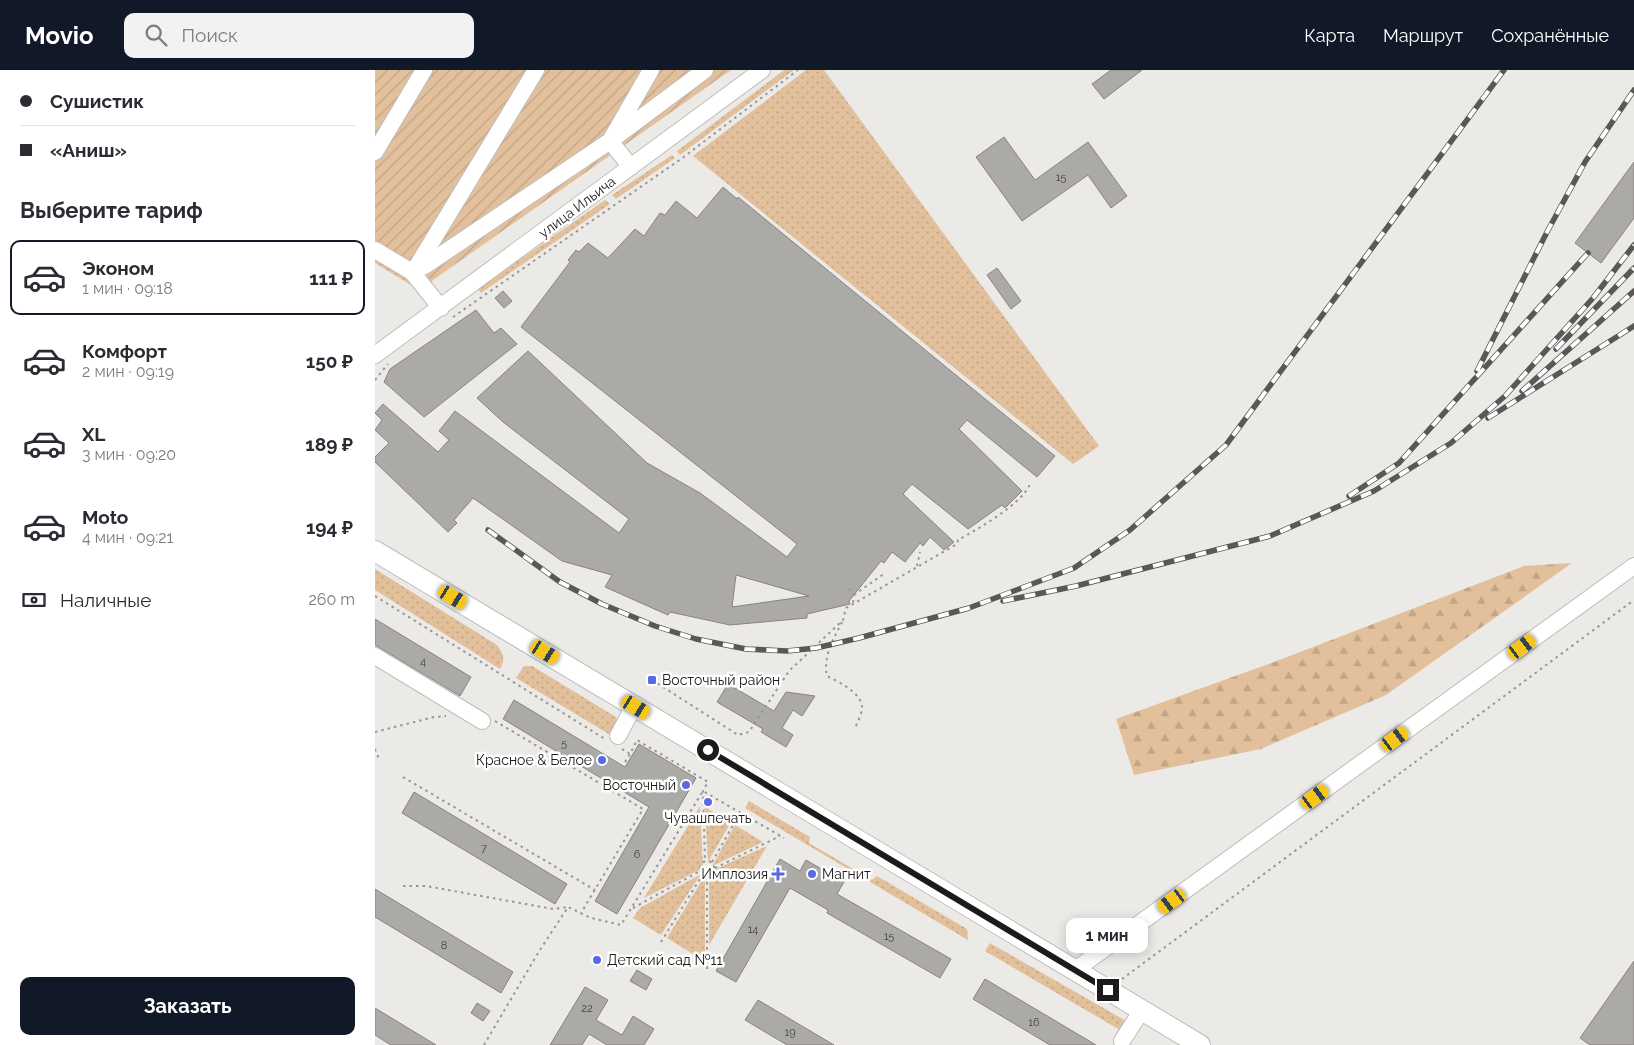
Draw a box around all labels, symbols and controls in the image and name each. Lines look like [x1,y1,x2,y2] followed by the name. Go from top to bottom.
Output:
[124,13,474,58] search box
[25,21,94,50] text: Movio
[142,21,170,49] icon: search
[182,24,238,46] text: Поиск
[1304,25,1355,46] text: Карта
[1383,25,1463,46] text: Маршрут
[1491,25,1609,46] text: Сохранённые
[50,90,144,112] text: Сушистик
[50,139,127,161] text: «Аниш»
[1056,171,1066,184] house number: 15
[536,173,618,241] street label: улица Ильича
[20,197,203,223] text: Выберите тариф
[22,255,67,300] icon: car
[82,257,154,279] text: Эконом
[309,267,353,289] text: 111 ₽
[82,279,173,298] text: 1 мин · 09:18
[22,338,67,383] icon: car
[82,340,167,362] text: Комфорт
[306,350,353,372] text: 150 ₽
[82,362,174,381] text: 2 мин · 09:19
[22,421,67,466] icon: car
[82,423,105,445] text: XL
[305,433,353,455] text: 189 ₽
[82,445,176,464] text: 3 мин · 09:20
[22,504,67,549] icon: car
[82,506,128,528] text: Moto
[306,516,353,538] text: 194 ₽
[82,528,173,547] text: 4 мин · 09:21
[436,583,469,611] car
[20,586,48,614] icon: cash
[60,589,151,611] text: Наличные
[308,590,355,609] text: 260 m
[1505,632,1538,662] car
[528,638,561,666] car
[420,655,426,668] house number: 4
[662,672,780,688] place label: Восточный район
[646,674,658,686] marker: Восточный район
[619,693,652,721] car
[1378,724,1411,754] car
[561,737,567,750] house number: 5
[697,739,719,761] route start
[476,752,592,768] place label: Красное & Белое
[596,754,608,766] marker: Красное & Белое
[602,777,676,793] place label: Восточный
[680,779,692,791] marker: Восточный
[1298,782,1331,812] car
[702,796,714,808] marker: Чувашпечать
[664,810,752,826] place label: Чувашпечать
[481,842,487,855] house number: 7
[634,848,641,861] house number: 6
[701,866,768,882] place label: Имплозия
[822,866,871,882] place label: Магнит
[772,868,784,880] marker: Имплозия
[806,868,818,880] marker: Магнит
[1155,886,1188,916] car
[1067,918,1149,952] callout: 1 мин
[748,923,758,936] house number: 14
[1086,926,1128,945] text: 1 мин
[884,930,894,943] house number: 15
[441,939,447,952] house number: 8
[607,952,723,968] place label: Детский сад №11
[591,954,603,966] marker: Детский сад №11
[20,977,355,1035] button: Заказать
[1097,979,1119,1001] route end
[581,1002,593,1015] house number: 22
[1028,1016,1040,1029] house number: 16
[784,1026,796,1039] house number: 19

